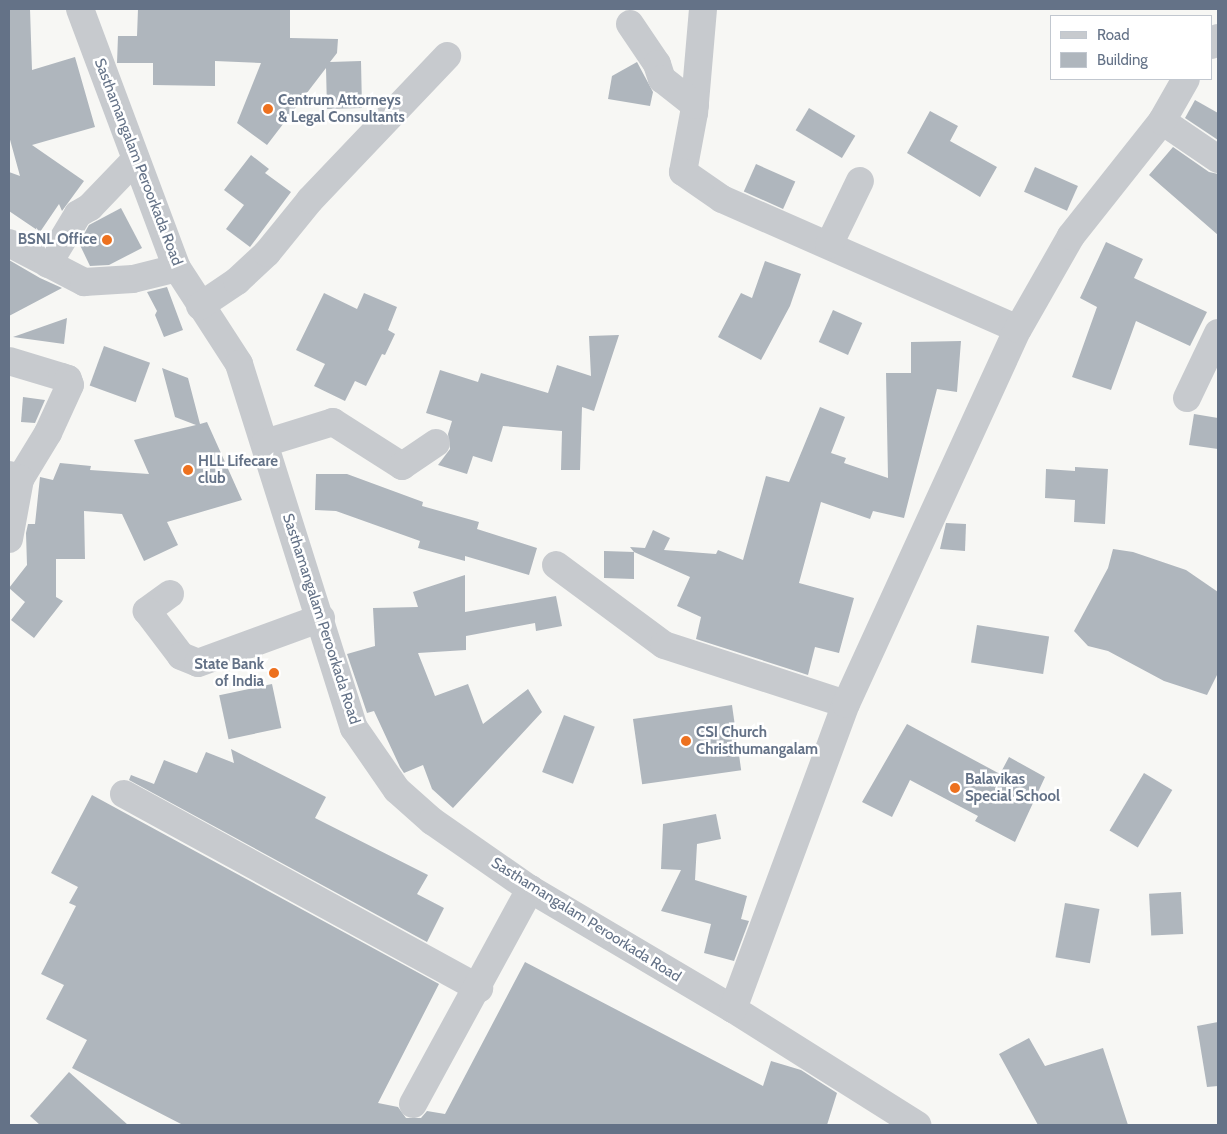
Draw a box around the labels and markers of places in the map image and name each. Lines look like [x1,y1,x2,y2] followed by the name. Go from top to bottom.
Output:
[278,91,405,126] place label: Centrum Attorneys & Legal Consultants
[262,103,274,115] marker: Centrum Attorneys & Legal Consultants
[18,231,97,249] place label: BSNL Office
[101,234,113,246] marker: BSNL Office
[198,452,278,487] place label: HLL Lifecare club
[182,464,194,476] marker: HLL Lifecare club
[194,655,264,690] place label: State Bank of India
[268,667,280,679] marker: State Bank of India
[696,723,818,758] place label: CSI Church Christhumangalam
[680,735,692,747] marker: CSI Church Christhumangalam
[965,770,1060,805] place label: Balavikas Special School
[949,782,961,794] marker: Balavikas Special School

